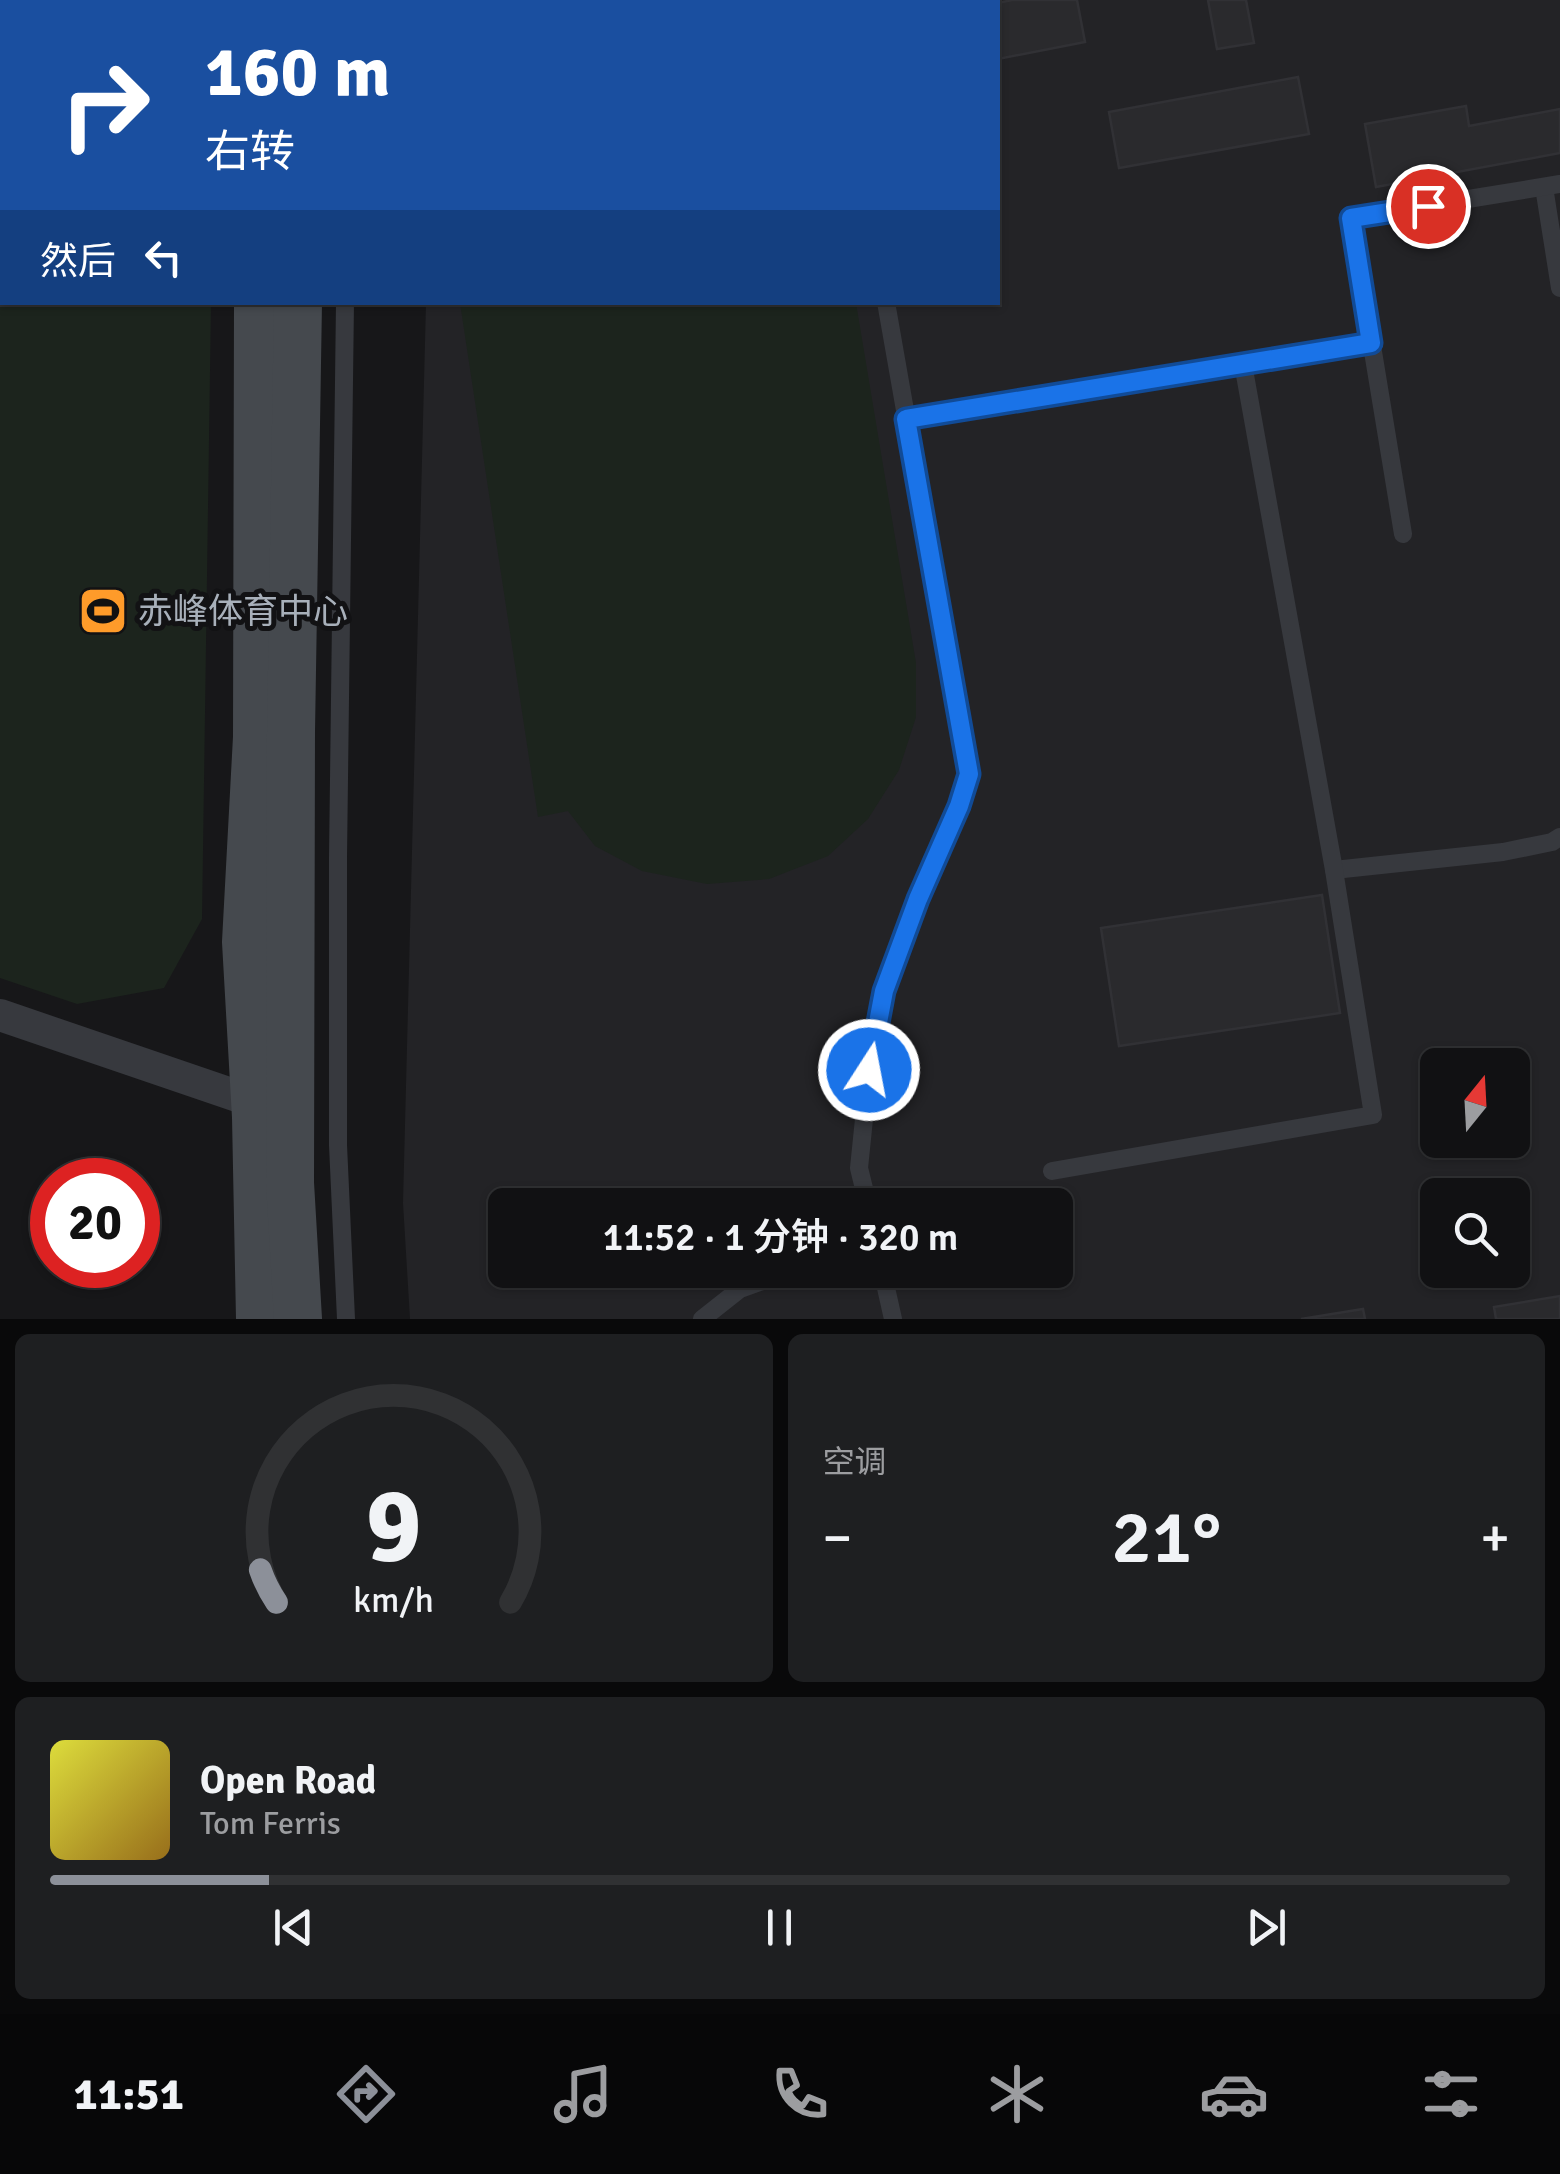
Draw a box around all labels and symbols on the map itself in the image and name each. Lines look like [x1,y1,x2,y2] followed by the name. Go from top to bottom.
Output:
[1386,164,1471,249] pin
[77,585,129,637] sports icon: 赤峰体育中心
[138,590,348,633] place label: 赤峰体育中心
[817,1018,921,1122] position arrow
[1420,1048,1530,1158] north arrow
[30,1158,160,1288] speed limit sign: 20

